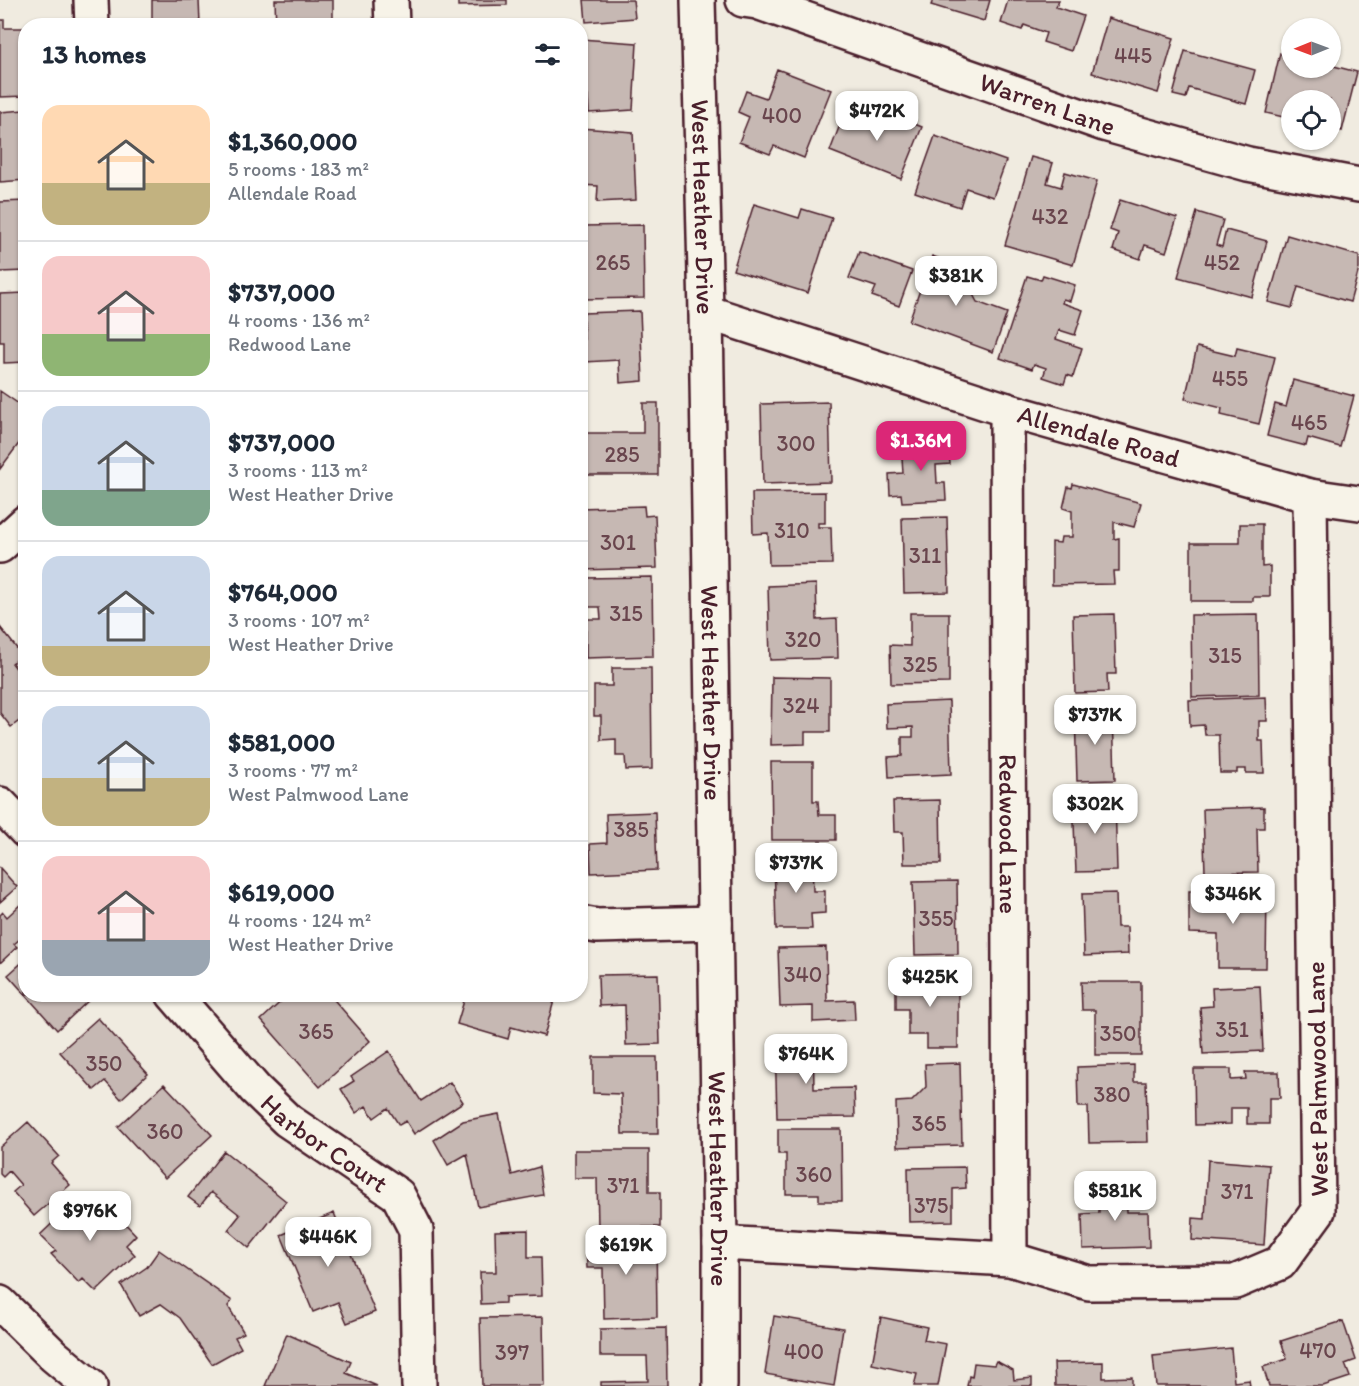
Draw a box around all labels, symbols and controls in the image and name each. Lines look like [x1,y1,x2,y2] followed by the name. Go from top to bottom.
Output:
[1281,18,1341,78] north arrow
[1281,18,1341,150] map controls
[42,38,146,70] text: 13 homes
[531,38,564,71] icon: filters
[1114,42,1152,69] house number: 445
[975,66,1119,142] street label: Warren Lane
[1281,90,1341,150] button: locate
[835,91,919,142] pin: $472K
[849,98,905,122] text: $472K
[685,99,722,315] street label: West Heather Drive
[762,102,802,129] house number: 400
[228,125,358,157] text: $1,360,000
[90,129,162,201] icon: home
[228,157,369,181] text: 5 rooms · 183 m²
[228,181,357,205] text: Allendale Road
[1032,203,1069,230] house number: 432
[596,249,630,276] house number: 265
[1204,249,1241,276] house number: 452
[914,256,998,307] pin: $381K
[929,263,983,287] text: $381K
[228,276,335,308] text: $737,000
[90,280,162,352] icon: home
[228,308,370,332] text: 4 rooms · 136 m²
[228,332,351,356] text: Redwood Lane
[1212,365,1248,392] house number: 455
[1014,398,1184,474] street label: Allendale Road
[1291,409,1327,436] house number: 465
[872,421,970,472] pin: $1.36M
[228,426,335,458] text: $737,000
[890,428,952,452] text: $1.36M
[90,430,162,502] icon: home
[776,430,816,457] house number: 300
[604,441,640,468] house number: 285
[228,458,368,482] text: 3 rooms · 113 m²
[228,482,394,506] text: West Heather Drive
[774,517,810,544] house number: 310
[600,529,636,556] house number: 301
[909,542,941,569] house number: 311
[228,576,338,608] text: $764,000
[90,580,162,652] icon: home
[694,585,729,801] street label: West Heather Drive
[609,600,643,627] house number: 315
[228,608,370,632] text: 3 rooms · 107 m²
[784,626,822,653] house number: 320
[228,632,394,656] text: West Heather Drive
[1208,642,1242,669] house number: 315
[902,651,938,678] house number: 325
[783,692,819,719] house number: 324
[1053,695,1137,746] pin: $737K
[1068,702,1122,726] text: $737K
[228,726,335,758] text: $581,000
[90,730,162,802] icon: home
[992,754,1025,914] street label: Redwood Lane
[228,758,358,782] text: 3 rooms · 77 m²
[228,782,409,806] text: West Palmwood Lane
[1053,784,1137,835] pin: $302K
[1067,791,1123,815] text: $302K
[613,816,649,843] house number: 385
[754,843,838,894] pin: $737K
[769,850,823,874] text: $737K
[1191,874,1275,925] pin: $346K
[228,876,335,908] text: $619,000
[90,880,162,952] icon: home
[1205,881,1261,905] text: $346K
[918,905,954,932] house number: 355
[228,908,371,932] text: 4 rooms · 124 m²
[228,932,394,956] text: West Heather Drive
[888,957,972,1008] pin: $425K
[784,961,822,988] house number: 340
[1299,961,1335,1197] street label: West Palmwood Lane
[902,964,958,988] text: $425K
[1215,1016,1249,1043] house number: 351
[298,1018,334,1045] house number: 365
[1099,1020,1137,1047] house number: 350
[764,1034,848,1085] pin: $764K
[778,1041,834,1065] text: $764K
[85,1050,123,1077] house number: 350
[701,1071,736,1287] street label: West Heather Drive
[1093,1081,1131,1108] house number: 380
[254,1087,394,1200] street label: Harbor Court
[911,1110,947,1137] house number: 365
[146,1118,184,1145] house number: 360
[795,1161,833,1188] house number: 360
[1073,1171,1157,1222] pin: $581K
[606,1172,640,1199] house number: 371
[1088,1178,1142,1202] text: $581K
[1220,1178,1254,1205] house number: 371
[48,1191,132,1242] pin: $976K
[914,1192,948,1219] house number: 375
[63,1198,117,1222] text: $976K
[286,1217,370,1268] pin: $446K
[299,1224,357,1248] text: $446K
[584,1225,668,1276] pin: $619K
[599,1232,653,1256] text: $619K
[1299,1337,1337,1364] house number: 470
[784,1338,824,1365] house number: 400
[495,1339,529,1366] house number: 397

